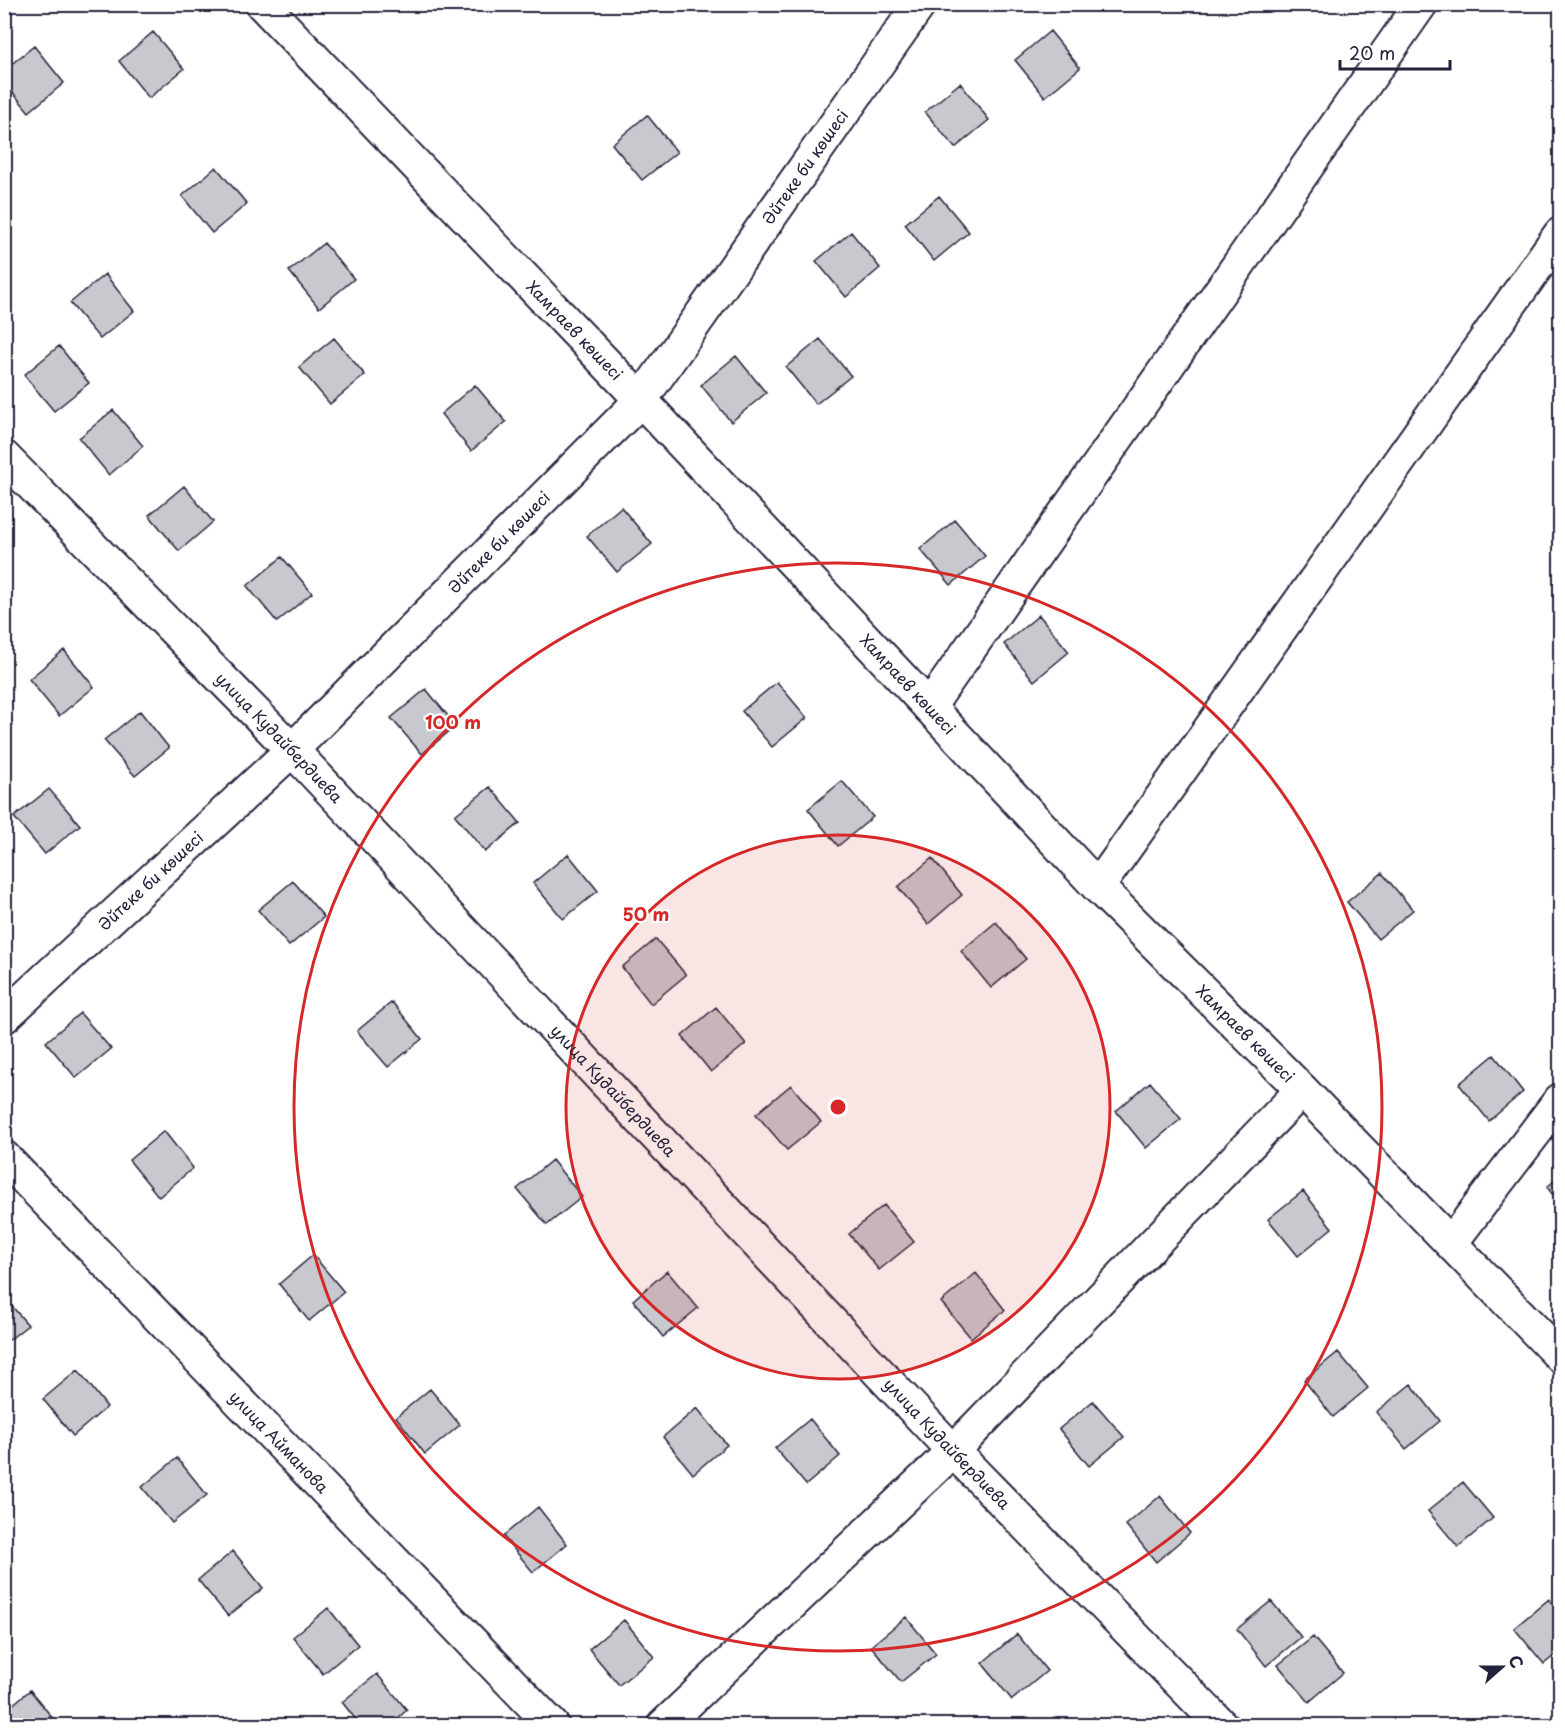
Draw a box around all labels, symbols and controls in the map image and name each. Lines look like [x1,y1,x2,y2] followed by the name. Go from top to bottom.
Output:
[1340,33,1450,71] scale bar
[1349,39,1395,66] text: 20 m
[755,104,853,229] street label: Әйтеке би көшесі
[522,275,629,385] street label: Хамраев көшесі
[442,485,555,598] street label: Әйтеке би көшесі
[855,628,962,739] street label: Хамраев көшесі
[211,666,349,808] street label: улица Кудайбердиева
[425,708,481,735] text: 100 m
[92,825,208,935] street label: Әйтеке би көшесі
[623,900,669,927] text: 50 m
[1192,979,1301,1087] street label: Хамраев көшесі
[546,1018,682,1161] street label: улица Кудайбердиева
[828,1097,848,1117] centre of rings
[879,1372,1017,1514] street label: улица Кудайбердиева
[224,1385,335,1498] street label: улица Айманова
[1472,1637,1532,1697] north arrow
[1504,1651,1530,1671] text: С

